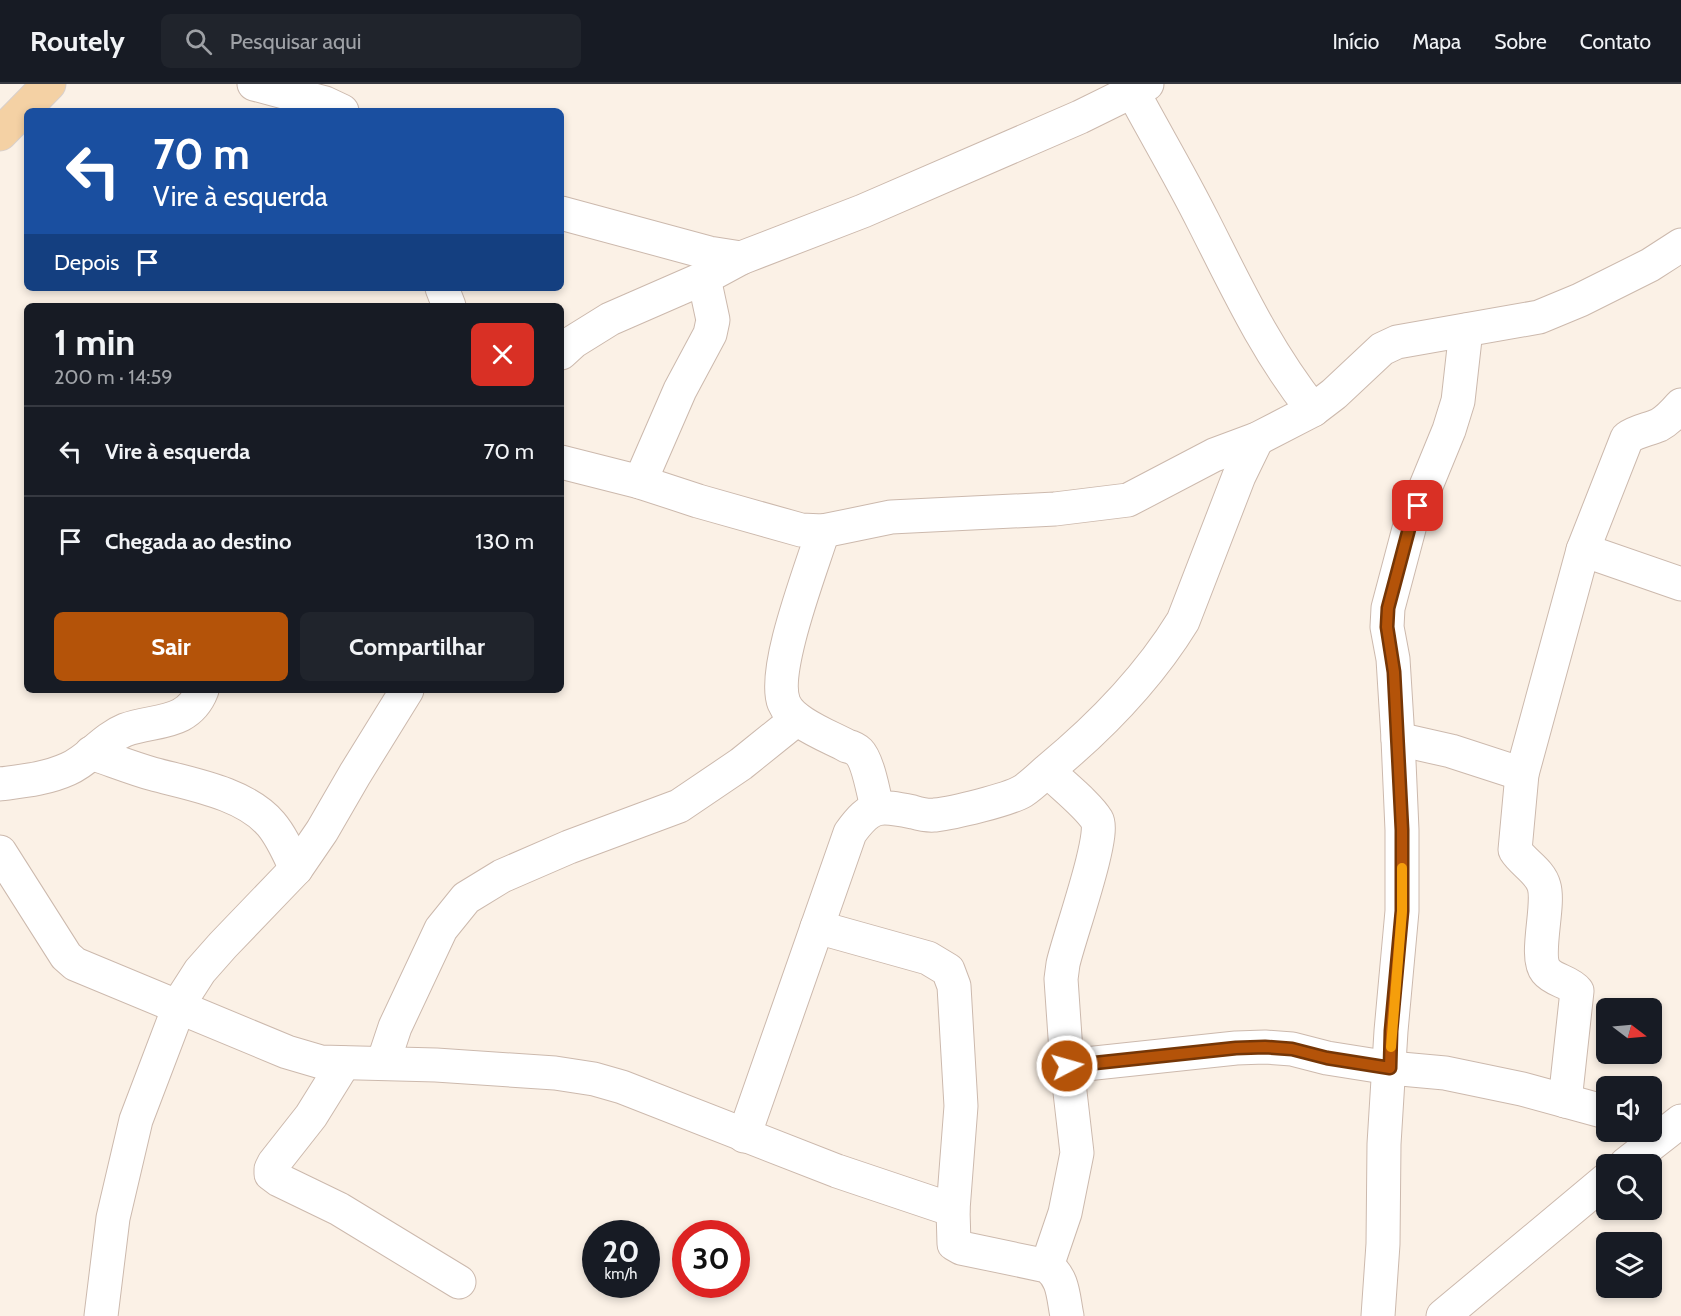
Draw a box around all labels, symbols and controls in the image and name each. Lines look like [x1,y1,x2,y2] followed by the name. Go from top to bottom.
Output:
[161,14,581,68] search box
[30,24,125,58] text: Routely
[182,25,215,58] icon: search
[230,28,361,55] text: Pesquisar aqui
[1332,29,1379,54] text: Início
[1412,29,1461,54] text: Mapa
[1494,29,1547,54] text: Sobre
[1580,29,1651,54] text: Contato
[153,128,250,180] text: 70 m
[54,132,132,210] icon: left
[153,180,328,213] text: Vire à esquerda
[131,246,164,279] icon: arrive
[54,249,119,276] text: Depois
[54,320,135,364] text: 1 min
[471,323,534,386] button: close
[54,365,173,389] text: 200 m · 14:59
[54,435,87,468] icon: left
[105,438,250,465] text: Vire à esquerda
[484,438,534,465] text: 70 m
[1392,480,1443,531] pin
[1401,489,1434,522] icon: arrive
[54,525,87,558] icon: arrive
[105,528,291,555] text: Chegada ao destino
[475,528,534,555] text: 130 m
[54,612,288,681] button: Sair
[300,612,534,681] button: Compartilhar
[1596,998,1662,1064] north arrow
[1596,998,1662,1298] map controls
[1035,1034,1099,1098] position arrow
[1596,1076,1662,1142] button: sound
[1596,1154,1662,1220] button: search
[672,1220,750,1298] speed limit sign: 30
[1596,1232,1662,1298] button: layers
[602,1233,640,1270] text: 20
[605,1265,637,1283] text: km/h

